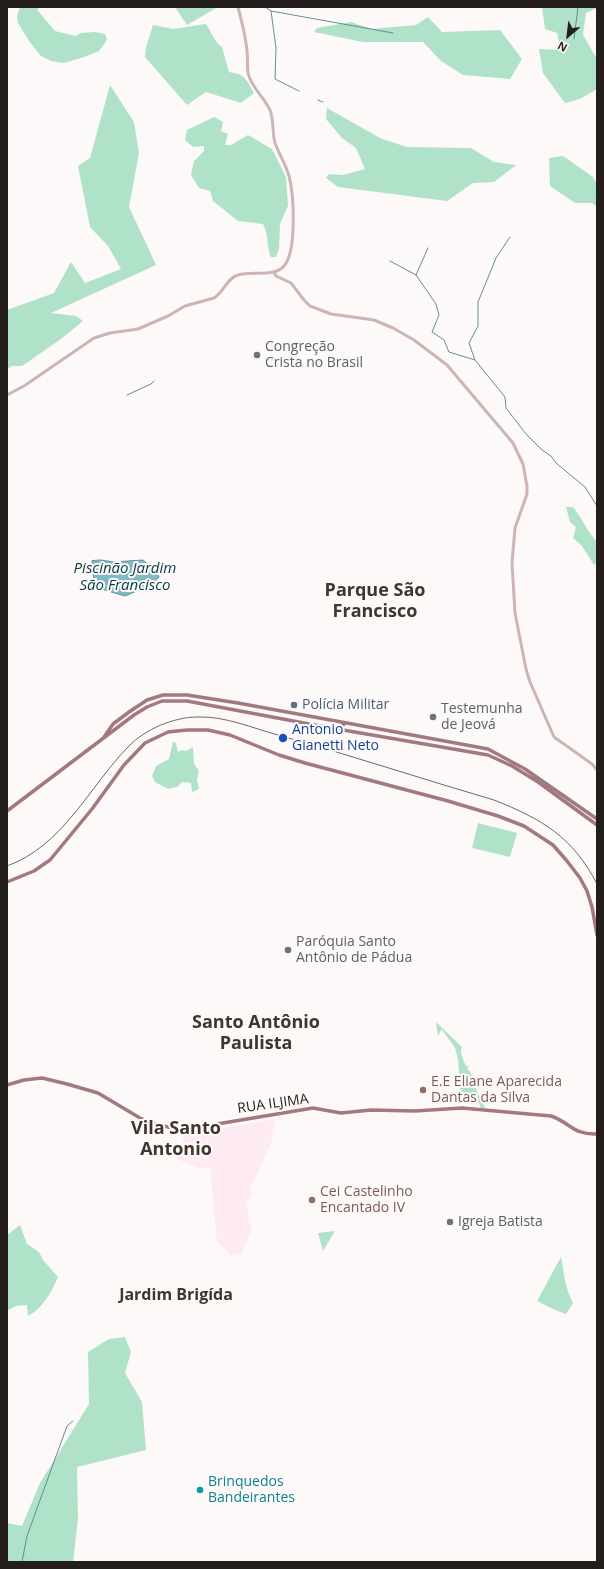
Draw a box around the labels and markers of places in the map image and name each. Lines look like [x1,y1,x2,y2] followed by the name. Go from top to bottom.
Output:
[265,339,363,372] place label: Congreção Crista no Brasil
[252,350,262,360] marker: Congreção Crista no Brasil
[302,697,389,713] place label: Polícia Militar
[289,700,299,710] marker: Polícia Militar
[441,701,523,734] place label: Testemunha de Jeová
[428,712,438,722] marker: Testemunha de Jeová
[292,722,379,754] place label: Antonio Gianetti Neto
[277,732,289,744] marker: Antonio Gianetti Neto
[296,934,412,966] place label: Paróquia Santo Antônio de Pádua
[283,945,293,955] marker: Paróquia Santo Antônio de Pádua
[431,1074,562,1106] place label: E.E Eliane Aparecida Dantas da Silva
[418,1085,428,1095] marker: E.E Eliane Aparecida Dantas da Silva
[320,1184,413,1216] place label: Cei Castelinho Encantado IV
[307,1195,317,1205] marker: Cei Castelinho Encantado IV
[458,1214,543,1230] place label: Igreja Batista
[445,1217,455,1227] marker: Igreja Batista
[208,1474,295,1506] place label: Brinquedos Bandeirantes
[195,1485,205,1495] marker: Brinquedos Bandeirantes

